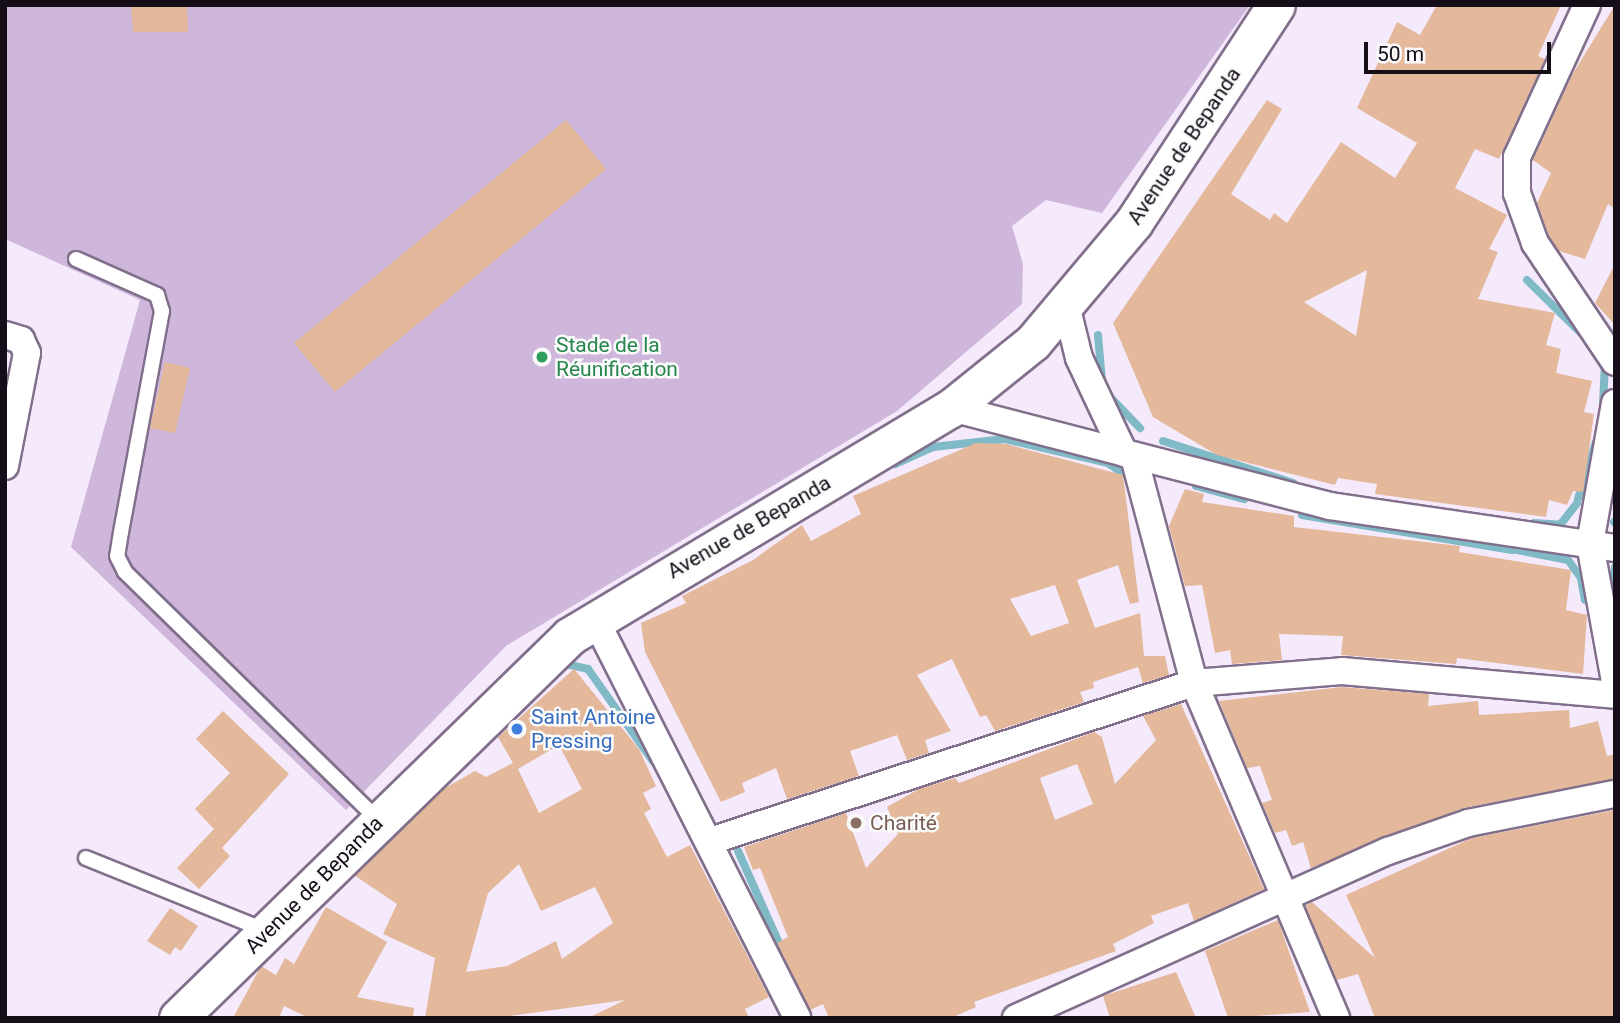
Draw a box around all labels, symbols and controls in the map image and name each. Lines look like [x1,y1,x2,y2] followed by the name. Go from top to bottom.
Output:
[1368,28,1555,72] scale bar
[1377,42,1424,66] text: 50 m
[1122,63,1246,229] street label: Avenue de Bepanda
[556,332,678,382] place label: Stade de la Réunification
[534,349,550,365] marker: Stade de la Réunification
[663,470,835,584] street label: Avenue de Bepanda
[531,704,655,754] place label: Saint Antoine Pressing
[509,721,525,737] marker: Saint Antoine Pressing
[870,810,937,836] place label: Charité
[240,811,388,959] street label: Avenue de Bepanda
[848,815,864,831] marker: Charité

